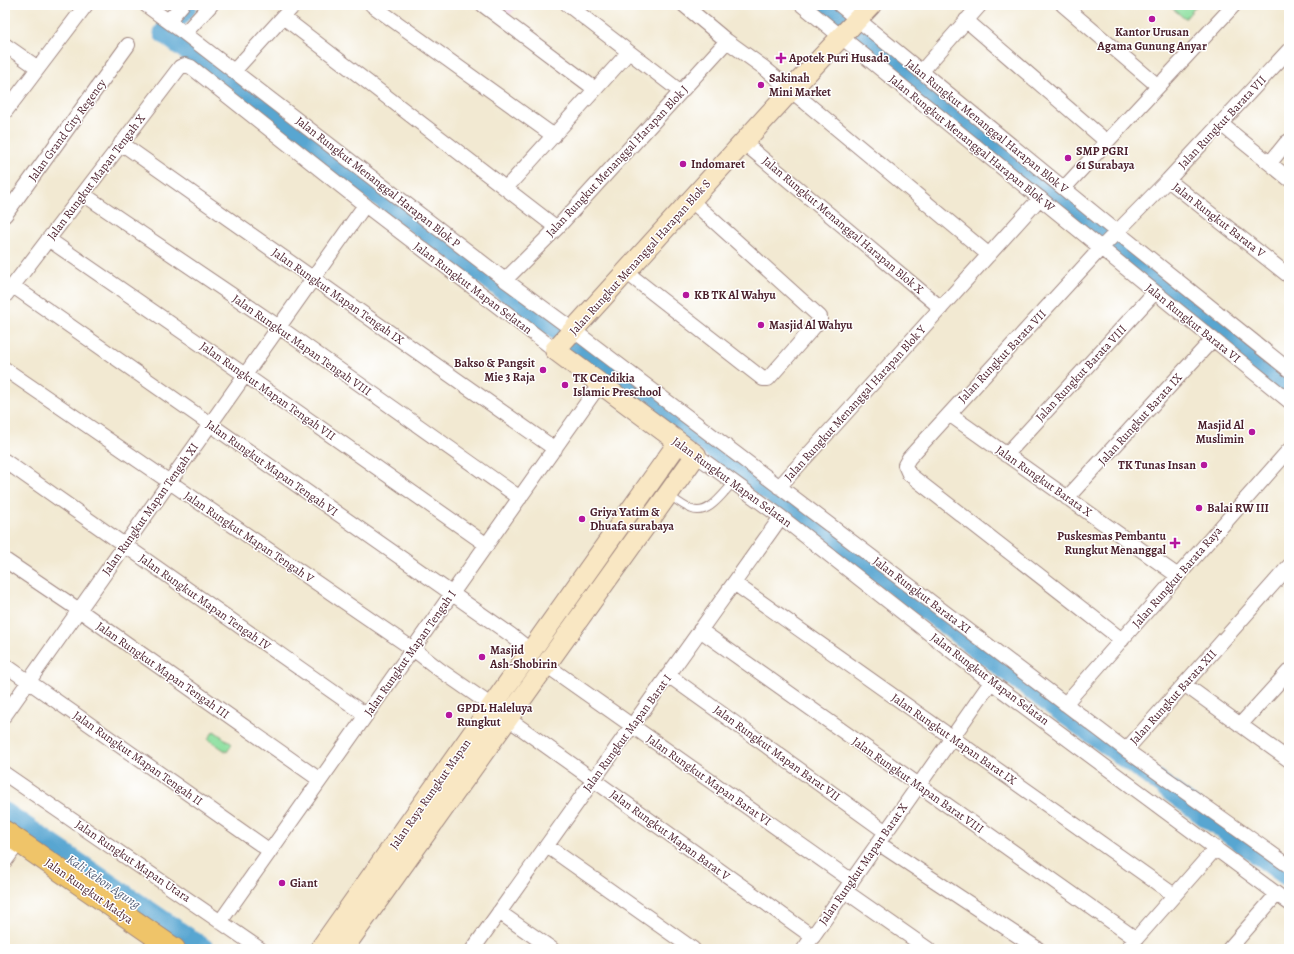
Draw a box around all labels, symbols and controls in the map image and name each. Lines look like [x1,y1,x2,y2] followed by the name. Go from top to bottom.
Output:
[1147,14,1157,24] marker: Kantor Urusan Agama Gunung Anyar
[1096,24,1207,54] place label: Kantor Urusan Agama Gunung Anyar
[788,50,889,66] place label: Apotek Puri Husada
[776,53,786,63] marker: Apotek Puri Husada
[902,55,1072,197] street label: Jalan Rungkut Menanggal Harapan Blok V
[769,70,831,100] place label: Sakinah Mini Market
[886,71,1059,216] street label: Jalan Rungkut Menanggal Harapan Blok W
[1174,72,1270,172] street label: Jalan Rungkut Barata VII
[24,75,110,184] street label: Jalan Grand City Regency
[756,80,766,90] marker: Sakinah Mini Market
[542,82,692,240] street label: Jalan Rungkut Menanggal Harapan Blok J
[43,111,149,243] street label: Jalan Rungkut Mapan Tengah X
[292,113,464,252] street label: Jalan Rungkut Menanggal Harapan Blok P
[1076,143,1135,173] place label: SMP PGRI 61 Surabaya
[759,153,927,297] street label: Jalan Rungkut Menanggal Harapan Blok X
[1063,153,1073,163] marker: SMP PGRI 61 Surabaya
[691,156,745,172] place label: Indomaret
[678,159,688,169] marker: Indomaret
[566,176,714,338] street label: Jalan Rungkut Menanggal Harapan Blok S
[1169,179,1269,262] street label: Jalan Rungkut Barata V
[411,238,536,338] street label: Jalan Rungkut Mapan Selatan
[269,244,407,348] street label: Jalan Rungkut Mapan Tengah IX
[1142,280,1244,366] street label: Jalan Rungkut Barata VI
[694,287,776,303] place label: KB TK Al Wahyu
[681,290,691,300] marker: KB TK Al Wahyu
[230,291,374,399] street label: Jalan Rungkut Mapan Tengah VIII
[954,306,1050,406] street label: Jalan Rungkut Barata VII
[769,317,853,333] place label: Masjid Al Wahyu
[756,320,766,330] marker: Masjid Al Wahyu
[781,321,930,484] street label: Jalan Rungkut Menanggal Harapan Blok Y
[1032,321,1130,425] street label: Jalan Rungkut Barata VIII
[198,339,338,443] street label: Jalan Rungkut Mapan Tengah VII
[454,355,535,385] place label: Bakso & Pangsit Mie 3 Raja
[538,365,548,375] marker: Bakso & Pangsit Mie 3 Raja
[573,370,662,400] place label: TK Cendikia Islamic Preschool
[1094,370,1186,468] street label: Jalan Rungkut Barata IX
[560,380,570,390] marker: TK Cendikia Islamic Preschool
[203,416,341,520] street label: Jalan Rungkut Mapan Tengah VI
[1196,417,1245,447] place label: Masjid Al Muslimin
[1247,427,1257,437] marker: Masjid Al Muslimin
[669,433,795,531] street label: Jalan Rungkut Mapan Selatan
[98,440,202,578] street label: Jalan Rungkut Mapan Tengah XI
[993,442,1095,520] street label: Jalan Rungkut Barata X
[1118,457,1196,473] place label: TK Tunas Insan
[1199,460,1209,470] marker: TK Tunas Insan
[181,487,318,587] street label: Jalan Rungkut Mapan Tengah V
[1207,500,1269,516] place label: Balai RW III
[1194,503,1204,513] marker: Balai RW III
[590,504,674,534] place label: Griya Yatim & Dhuafa surabaya
[577,514,587,524] marker: Griya Yatim & Dhuafa surabaya
[1129,523,1226,631] street label: Jalan Rungkut Barata Raya
[1057,528,1167,558] place label: Puskesmas Pembantu Rungkut Menanggal
[1169,537,1181,549] marker: Puskesmas Pembantu Rungkut Menanggal
[136,550,275,654] street label: Jalan Rungkut Mapan Tengah IV
[870,553,974,637] street label: Jalan Rungkut Barata XI
[360,587,460,719] street label: Jalan Rungkut Mapan Tengah I
[93,618,233,722] street label: Jalan Rungkut Mapan Tengah III
[928,629,1053,729] street label: Jalan Rungkut Mapan Selatan
[489,642,557,672] place label: Masjid Ash-Shobirin
[1126,646,1220,748] street label: Jalan Rungkut Barata XII
[477,652,487,662] marker: Masjid Ash-Shobirin
[579,671,675,795] street label: Jalan Rungkut Mapan Barat I
[888,690,1020,788] street label: Jalan Rungkut Mapan Barat IX
[457,700,533,730] place label: GPDL Haleluya Rungkut
[710,702,844,804] street label: Jalan Rungkut Mapan Barat VII
[70,707,206,809] street label: Jalan Rungkut Mapan Tengah II
[444,710,454,720] marker: GPDL Haleluya Rungkut
[643,731,775,829] street label: Jalan Rungkut Mapan Barat VI
[849,733,987,837] street label: Jalan Rungkut Mapan Barat VIII
[386,735,474,852] street label: Jalan Raya Rungkut Mapan
[607,786,734,884] street label: Jalan Rungkut Mapan Barat V
[815,800,911,928] street label: Jalan Rungkut Mapan Barat X
[72,816,194,906] street label: Jalan Rungkut Mapan Utara
[63,850,144,913] water label: Kali Kebon Agung
[42,855,137,928] street label: Jalan Rungkut Madya
[290,875,318,891] place label: Giant
[277,878,287,888] marker: Giant

